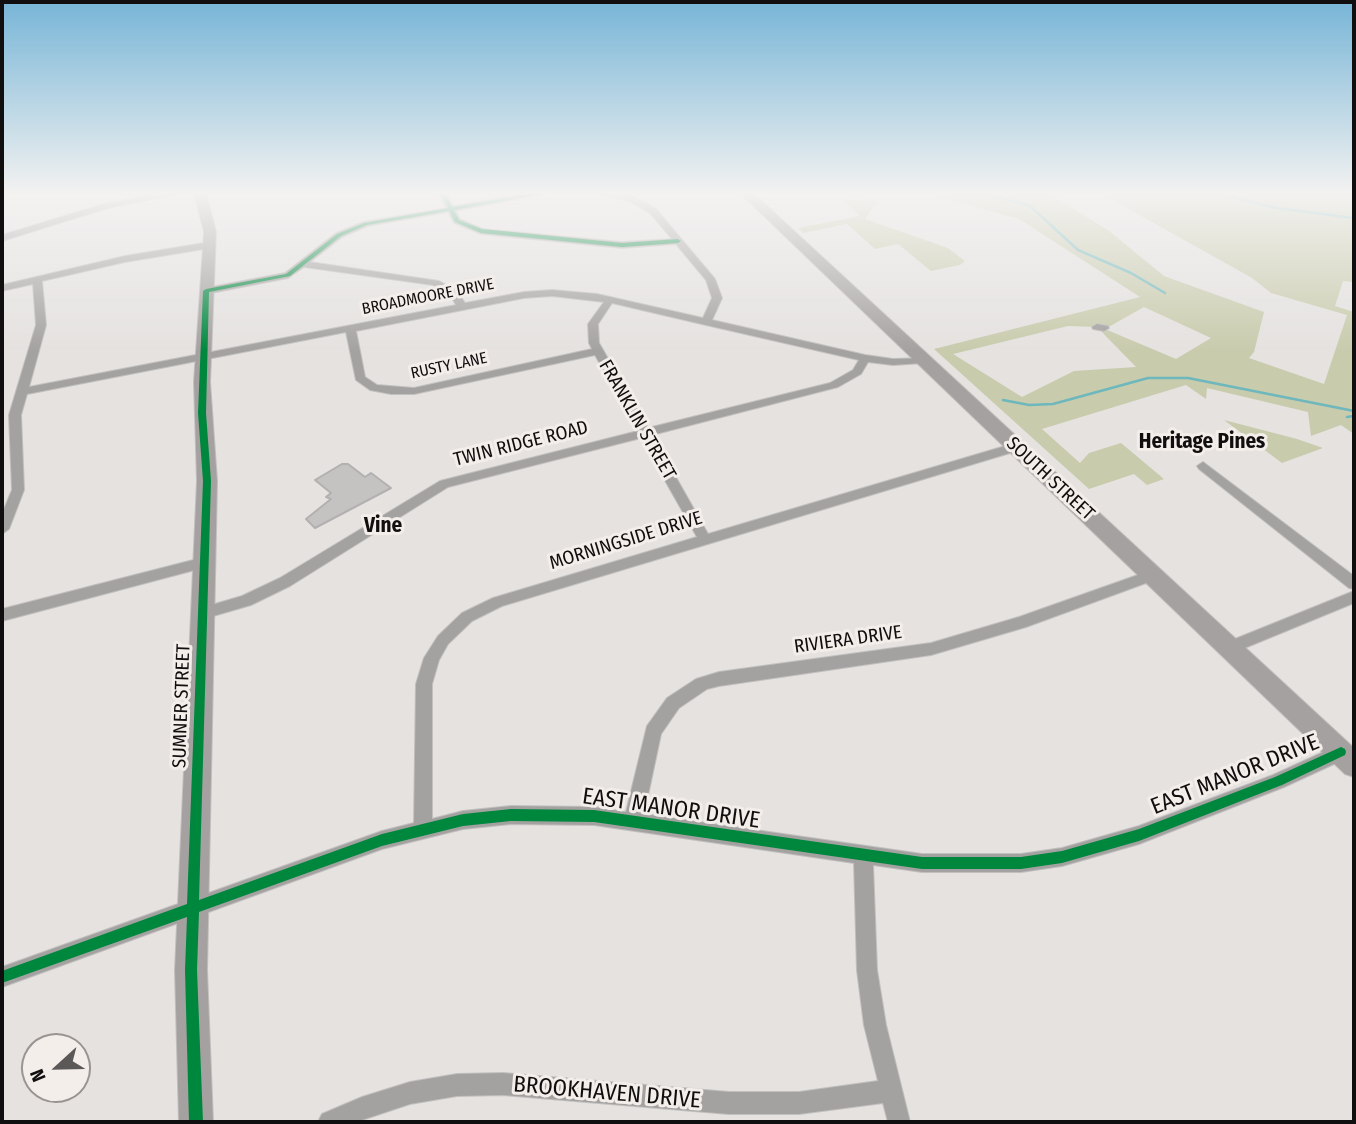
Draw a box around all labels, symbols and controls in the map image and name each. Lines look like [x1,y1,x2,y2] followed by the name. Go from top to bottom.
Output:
[360,275,496,319] street label: BROADMOORE DRIVE
[409,349,489,383] street label: RUSTY LANE
[594,356,680,484] street label: FRANKLIN STREET
[451,416,591,472] street label: TWIN RIDGE ROAD
[1139,429,1265,455] district label: Heritage Pines
[1001,432,1099,526] street label: SOUTH STREET
[547,507,705,575] street label: MORNINGSIDE DRIVE
[364,513,402,539] district label: Vine
[793,621,903,659] street label: RIVIERA DRIVE
[168,644,196,768] street label: SUMNER STREET
[1147,729,1323,821] street label: EAST MANOR DRIVE
[580,783,762,835] street label: EAST MANOR DRIVE
[21,1033,91,1103] north arrow
[25,1066,51,1085] text: N
[512,1071,702,1115] street label: BROOKHAVEN DRIVE

